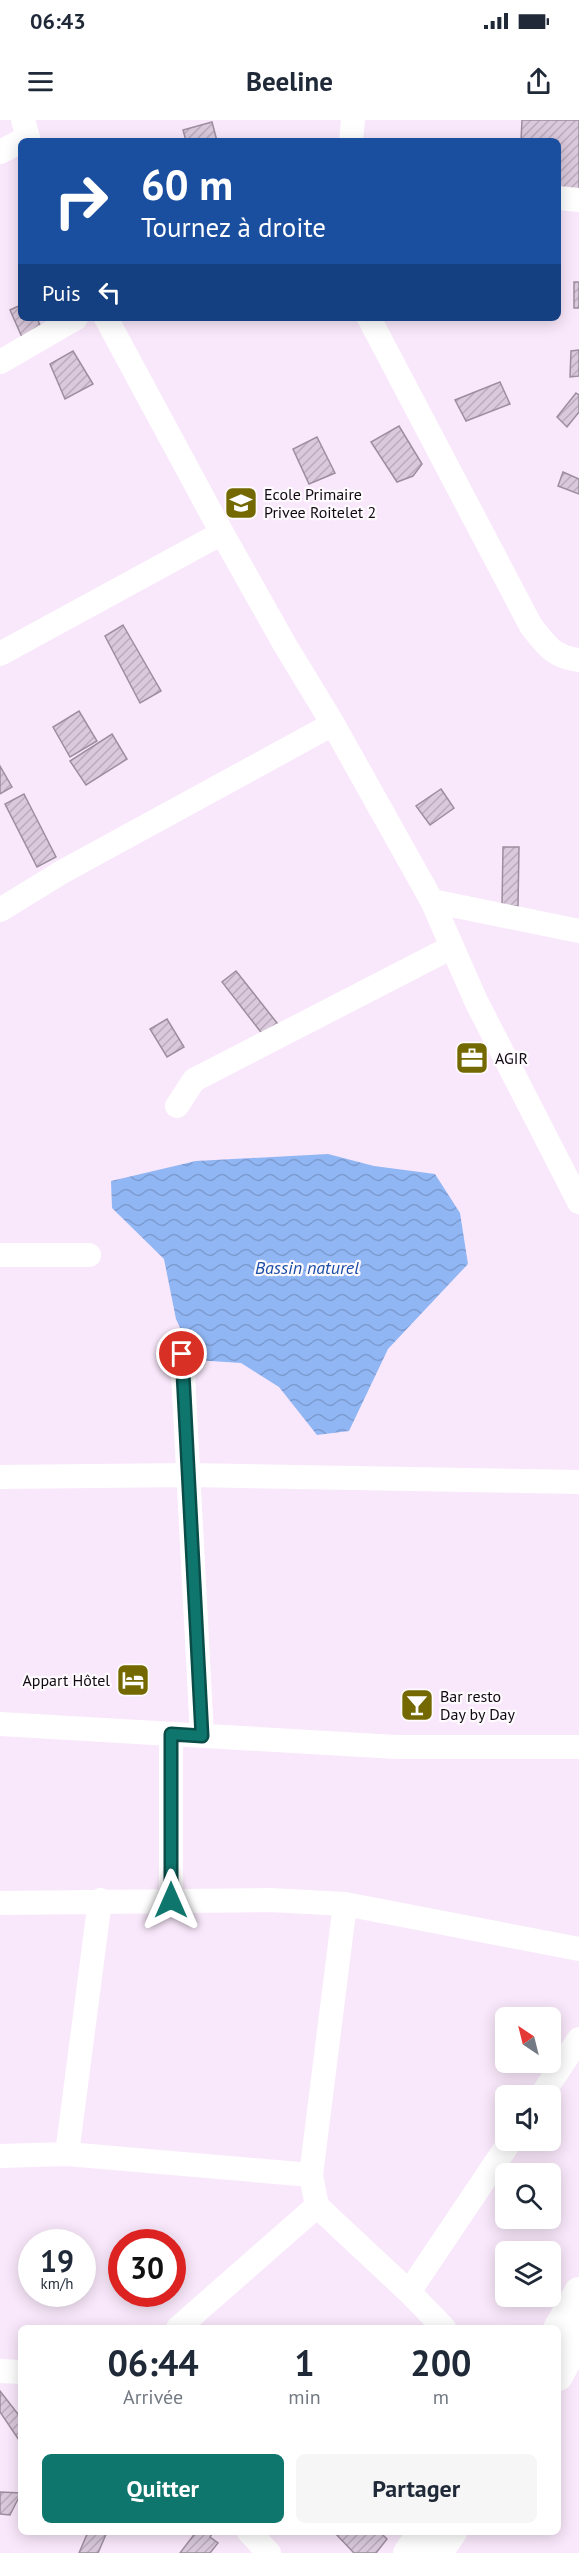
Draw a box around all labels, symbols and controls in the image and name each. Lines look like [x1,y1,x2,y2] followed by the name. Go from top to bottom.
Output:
[30,7,86,35] text: 06:43
[246,64,333,98] text: Beeline
[24,65,57,98] icon: menu
[522,65,555,98] icon: share
[141,157,233,212] text: 60 m
[42,162,120,240] icon: right
[141,210,326,244] text: Tournez à droite
[93,276,126,309] icon: left
[42,279,81,307] text: Puis
[264,484,376,522] place label: Ecole Primaire Privee Roitelet 2
[223,485,259,521] school or university icon: Ecole Primaire Privee Roitelet 2
[454,1040,490,1076] office icon: AGIR
[495,1048,528,1068] place label: AGIR
[255,1256,359,1279] water label: Bassin naturel
[156,1328,207,1379] pin
[165,1337,198,1370] icon: arrive
[115,1662,151,1698] hotel icon: Appart Hôtel
[22,1670,110,1690] place label: Appart Hôtel
[440,1686,516,1724] place label: Bar resto Day by Day
[399,1687,435,1723] bar icon: Bar resto Day by Day
[139,1868,203,1932] position arrow
[495,2007,561,2073] north arrow
[495,2007,561,2307] map controls
[495,2085,561,2151] button: sound
[495,2163,561,2229] button: search
[108,2229,186,2307] speed limit sign: 30
[40,2241,74,2280] text: 19
[495,2241,561,2307] button: layers
[41,2274,73,2293] text: km/h
[107,2339,199,2386] text: 06:44
[294,2339,315,2386] text: 1
[410,2339,472,2386] text: 200
[123,2384,183,2410] text: Arrivée
[288,2384,321,2410] text: min
[433,2384,449,2410] text: m
[42,2454,284,2523] button: Quitter
[296,2454,537,2523] button: Partager

